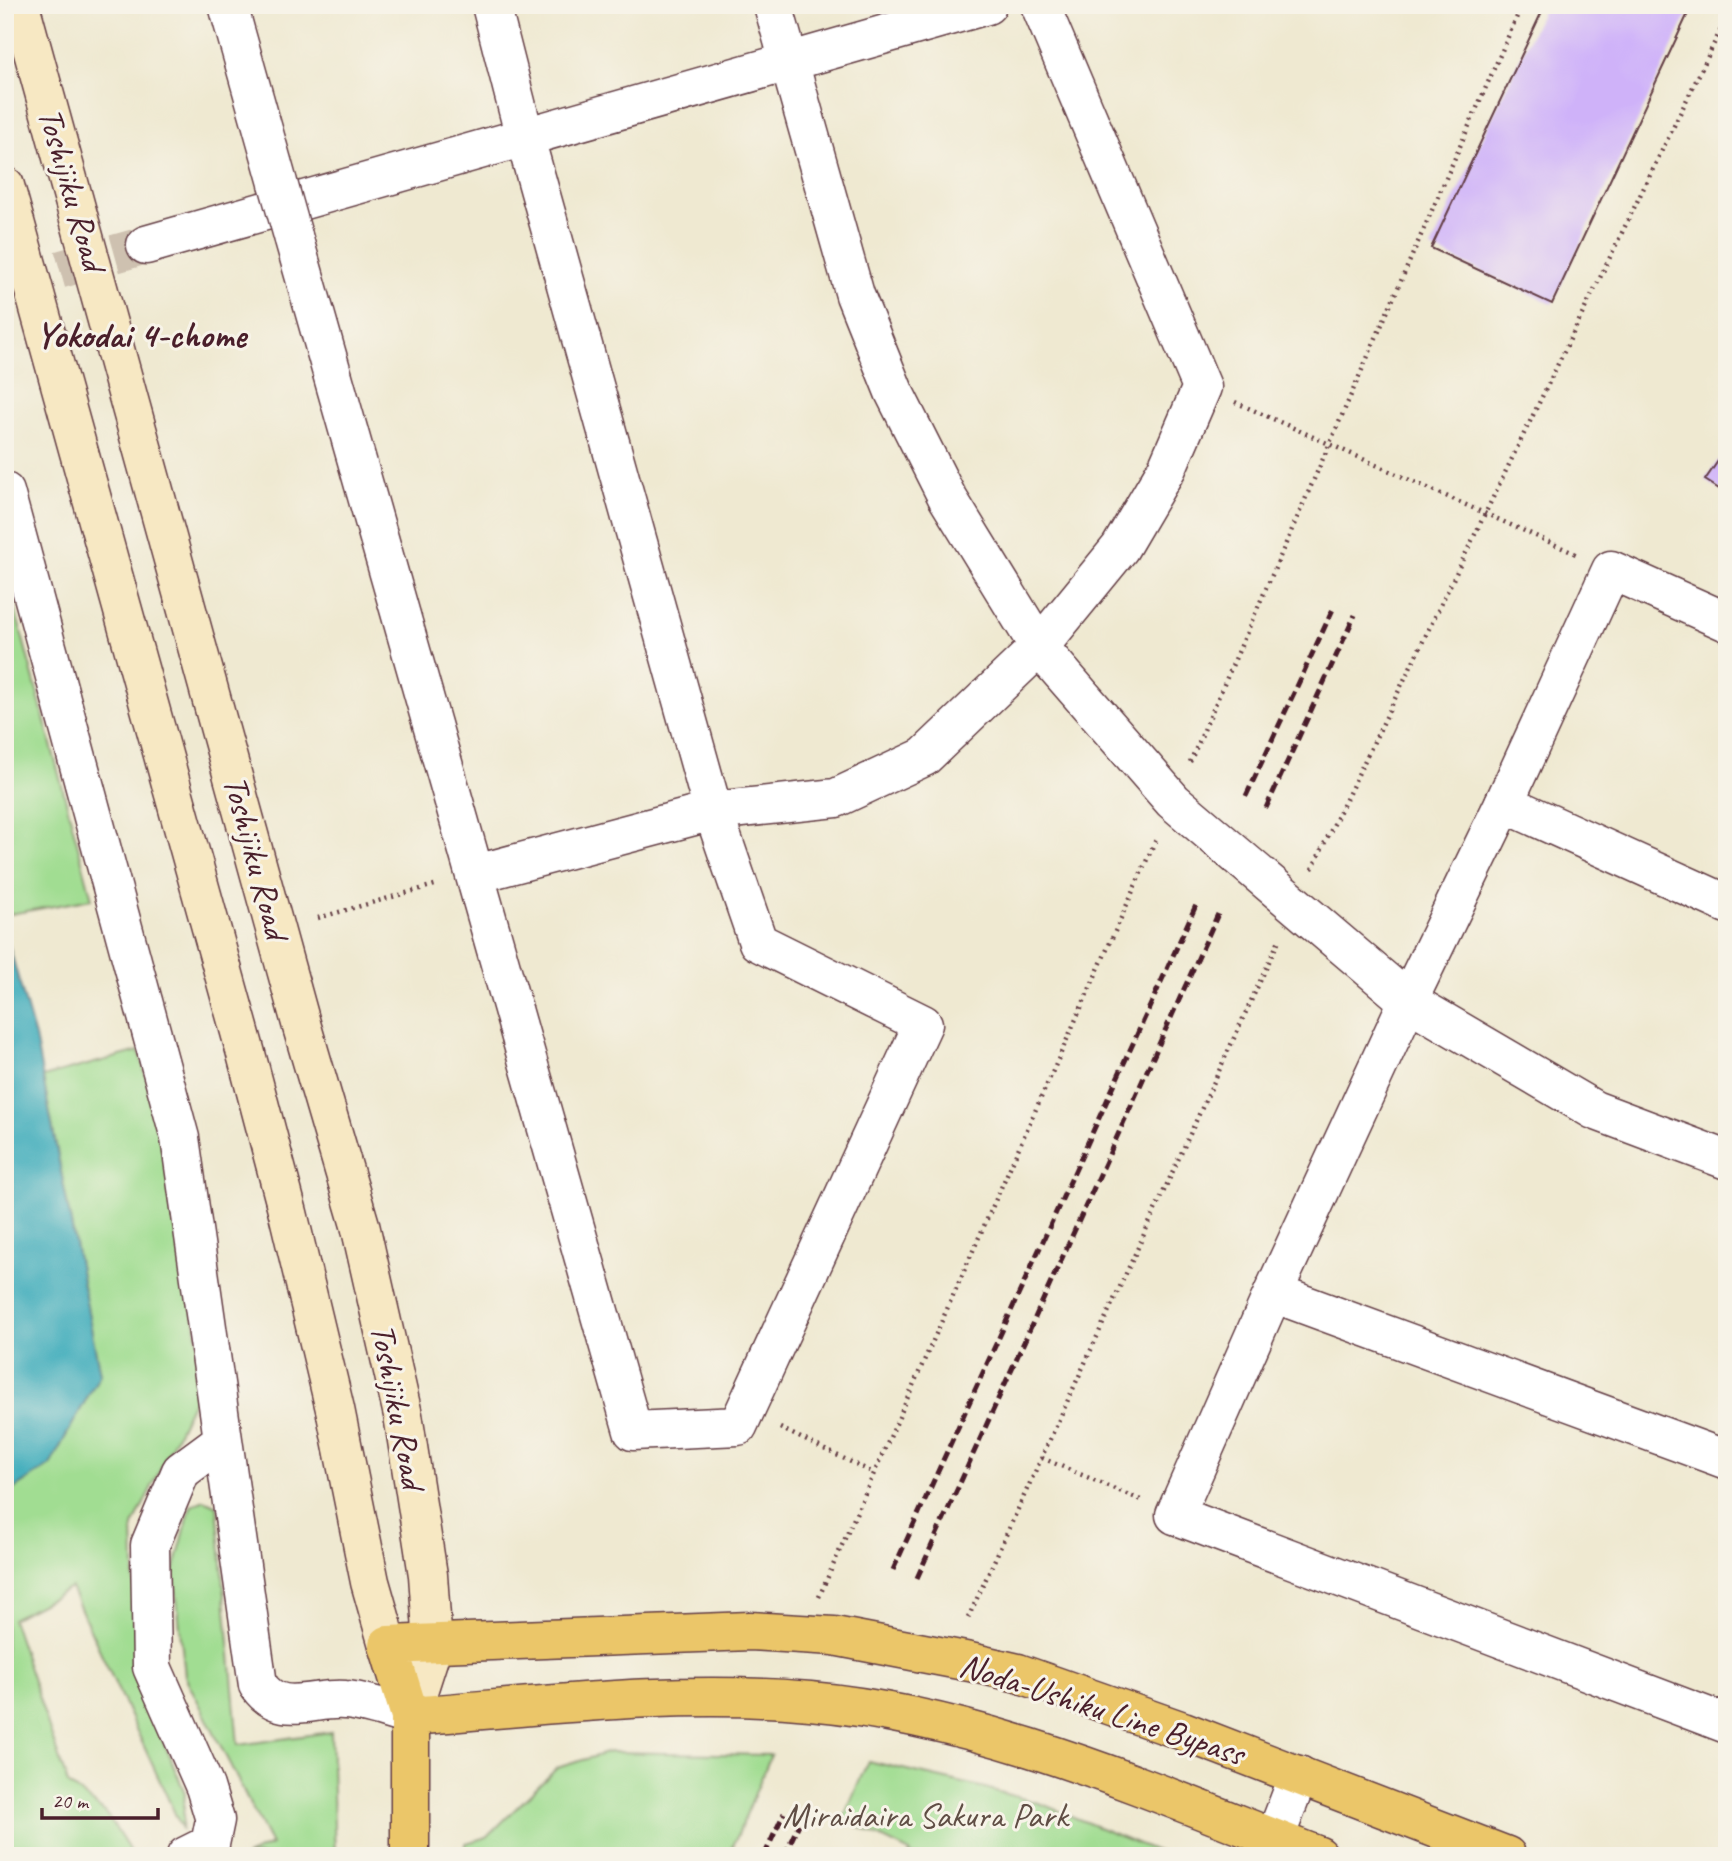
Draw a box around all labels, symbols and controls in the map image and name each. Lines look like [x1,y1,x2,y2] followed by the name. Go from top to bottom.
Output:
[27,103,118,280] street label: Toshijiku Road
[36,311,249,358] district label: Yokodai 4-chome
[213,771,301,948] street label: Toshijiku Road
[360,1320,437,1497] street label: Toshijiku Road
[954,1642,1253,1777] street label: Noda-Ushiku Line Bypass
[42,1777,158,1821] scale bar
[52,1788,90,1814] text: 20 m
[783,1793,1071,1838] park label: Miraidaira Sakura Park

